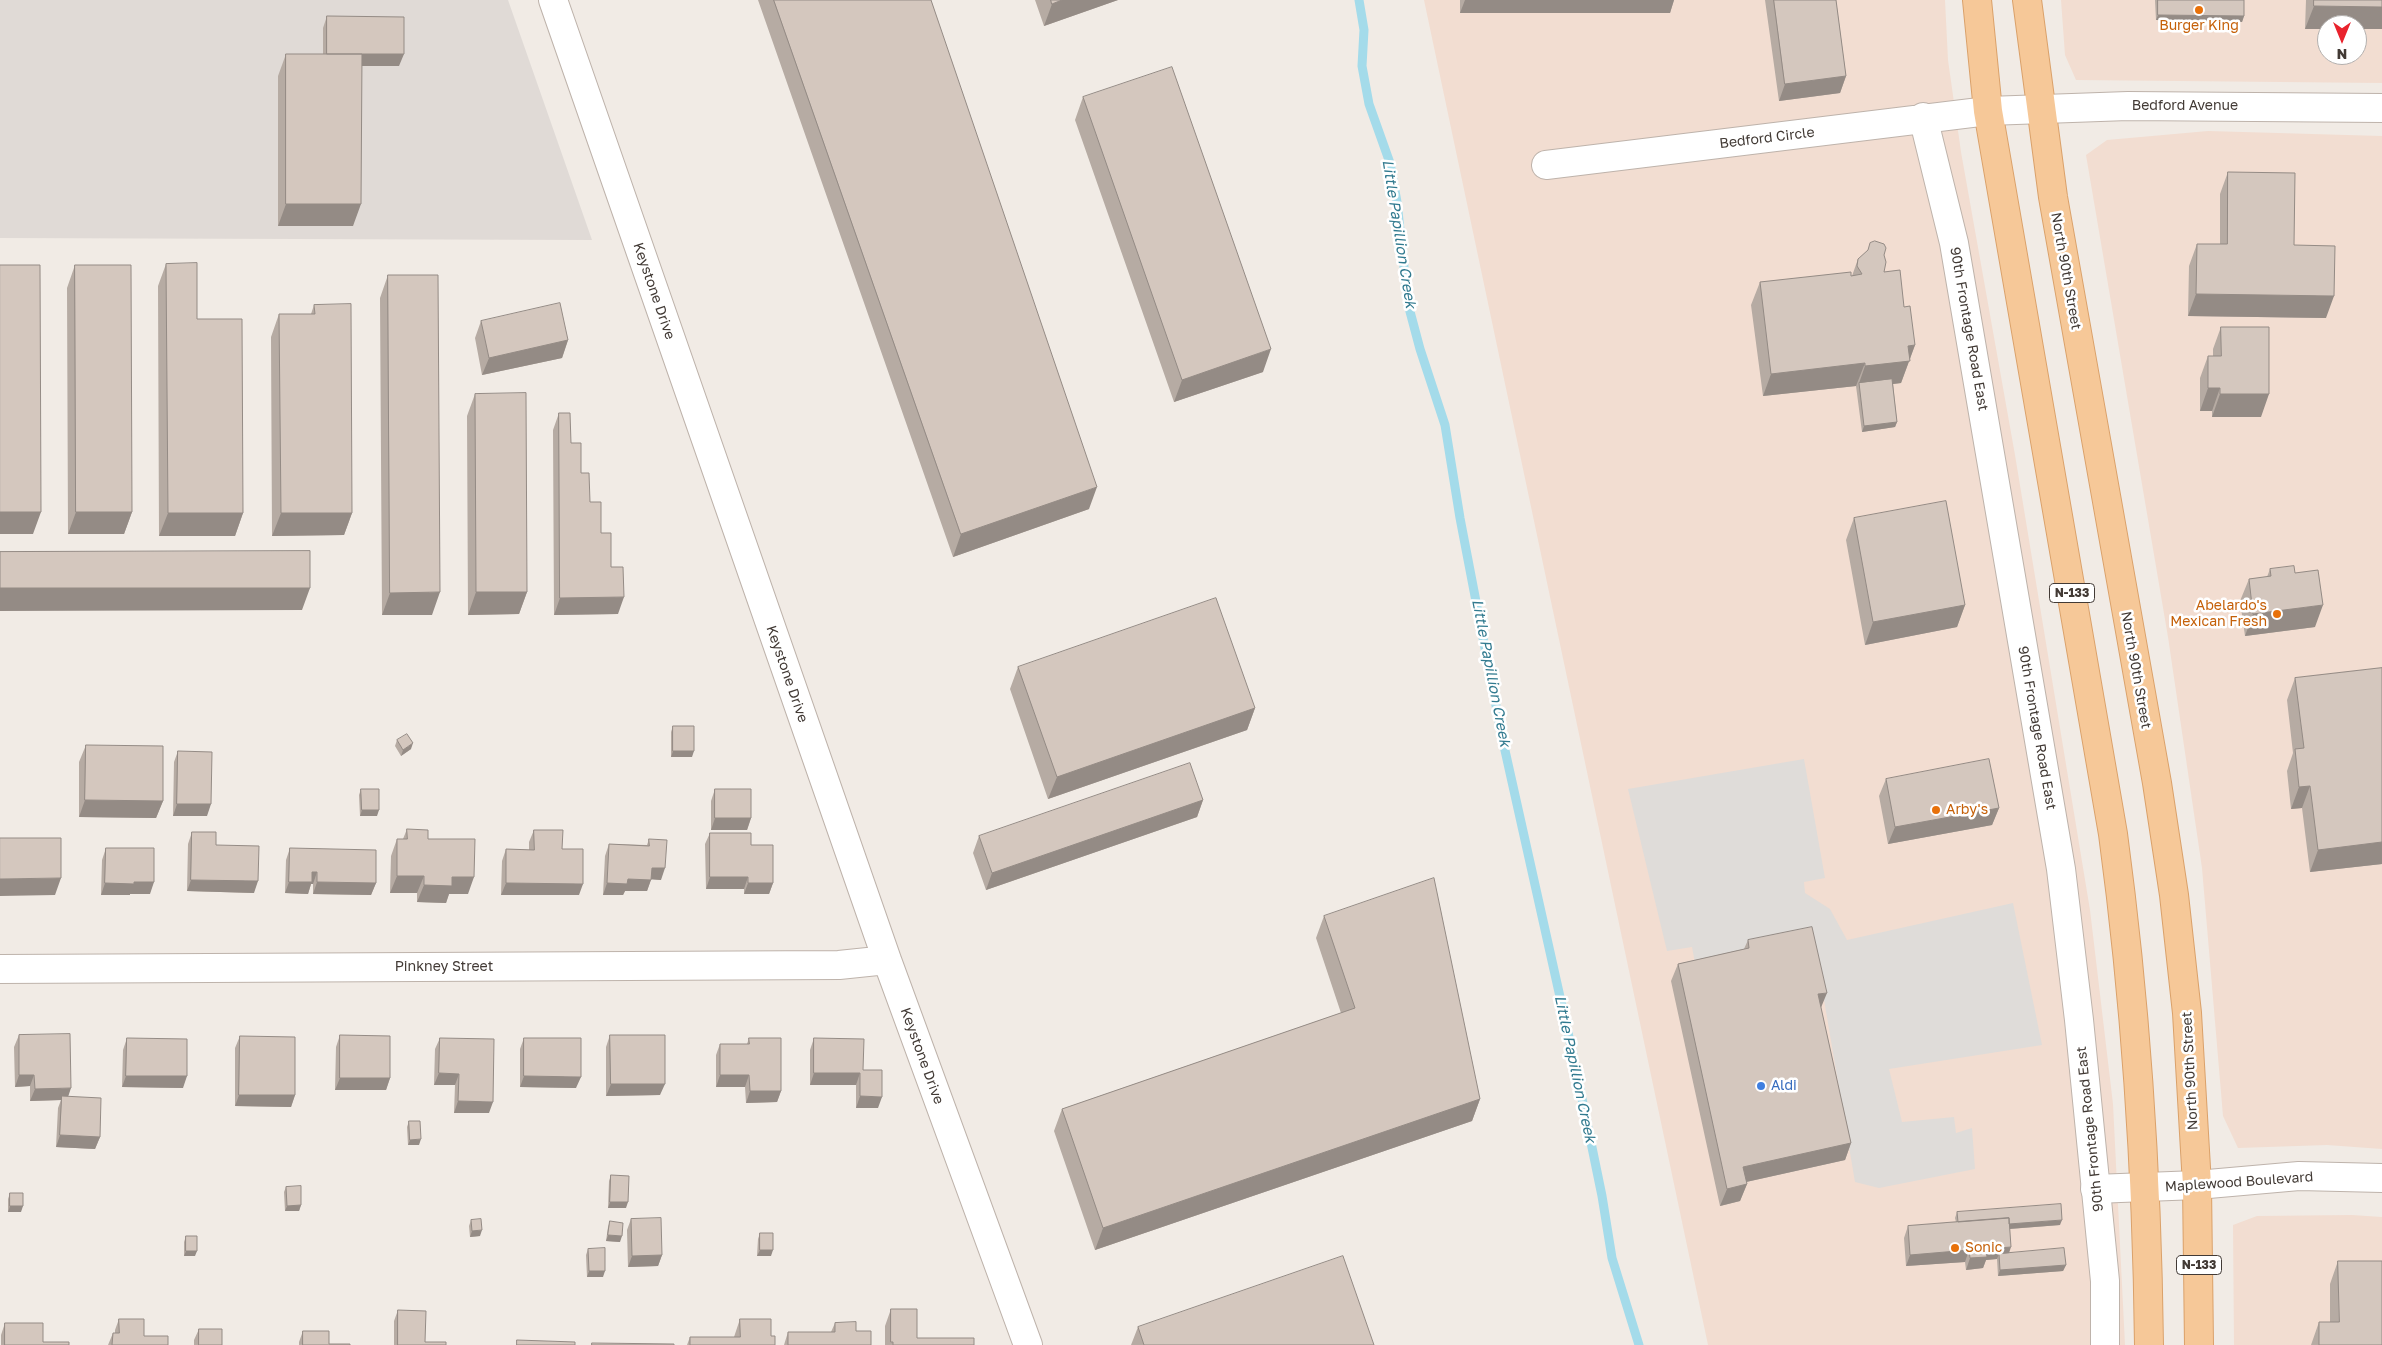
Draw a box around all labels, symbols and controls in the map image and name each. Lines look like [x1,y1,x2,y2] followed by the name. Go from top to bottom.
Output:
[2193,4,2205,16] marker: Burger King
[2317,15,2367,65] north arrow
[2159,18,2239,34] place label: Burger King
[2337,46,2347,63] text: N
[2132,98,2238,114] street label: Bedford Avenue
[1719,124,1815,152] street label: Bedford Circle
[1378,158,1420,310] water label: Little Papillion Creek
[2047,211,2085,331] street label: North 90th Street
[630,240,678,342] street label: Keystone Drive
[1946,246,1992,412] street label: 90th Frontage Road East
[2050,584,2094,602] road number: N-133
[1468,598,1514,748] water label: Little Papillion Creek
[2170,598,2267,630] place label: Abelardo's Mexican Fresh
[2271,608,2283,620] marker: Abelardo's Mexican Fresh
[2117,610,2155,730] street label: North 90th Street
[763,623,811,725] street label: Keystone Drive
[2014,645,2060,811] street label: 90th Frontage Road East
[1946,802,1988,818] place label: Arby's
[1930,804,1942,816] marker: Arby's
[395,959,493,975] street label: Pinkney Street
[1551,994,1599,1144] water label: Little Papillion Creek
[897,1005,947,1107] street label: Keystone Drive
[2179,1011,2201,1131] street label: North 90th Street
[2073,1045,2107,1213] street label: 90th Frontage Road East
[1771,1078,1797,1094] place label: Aldi
[1755,1080,1767,1092] marker: Aldi
[2164,1168,2314,1196] street label: Maplewood Boulevard
[1965,1240,2002,1256] place label: Sonic
[1949,1242,1961,1254] marker: Sonic
[2176,1256,2222,1274] road number: N-133

